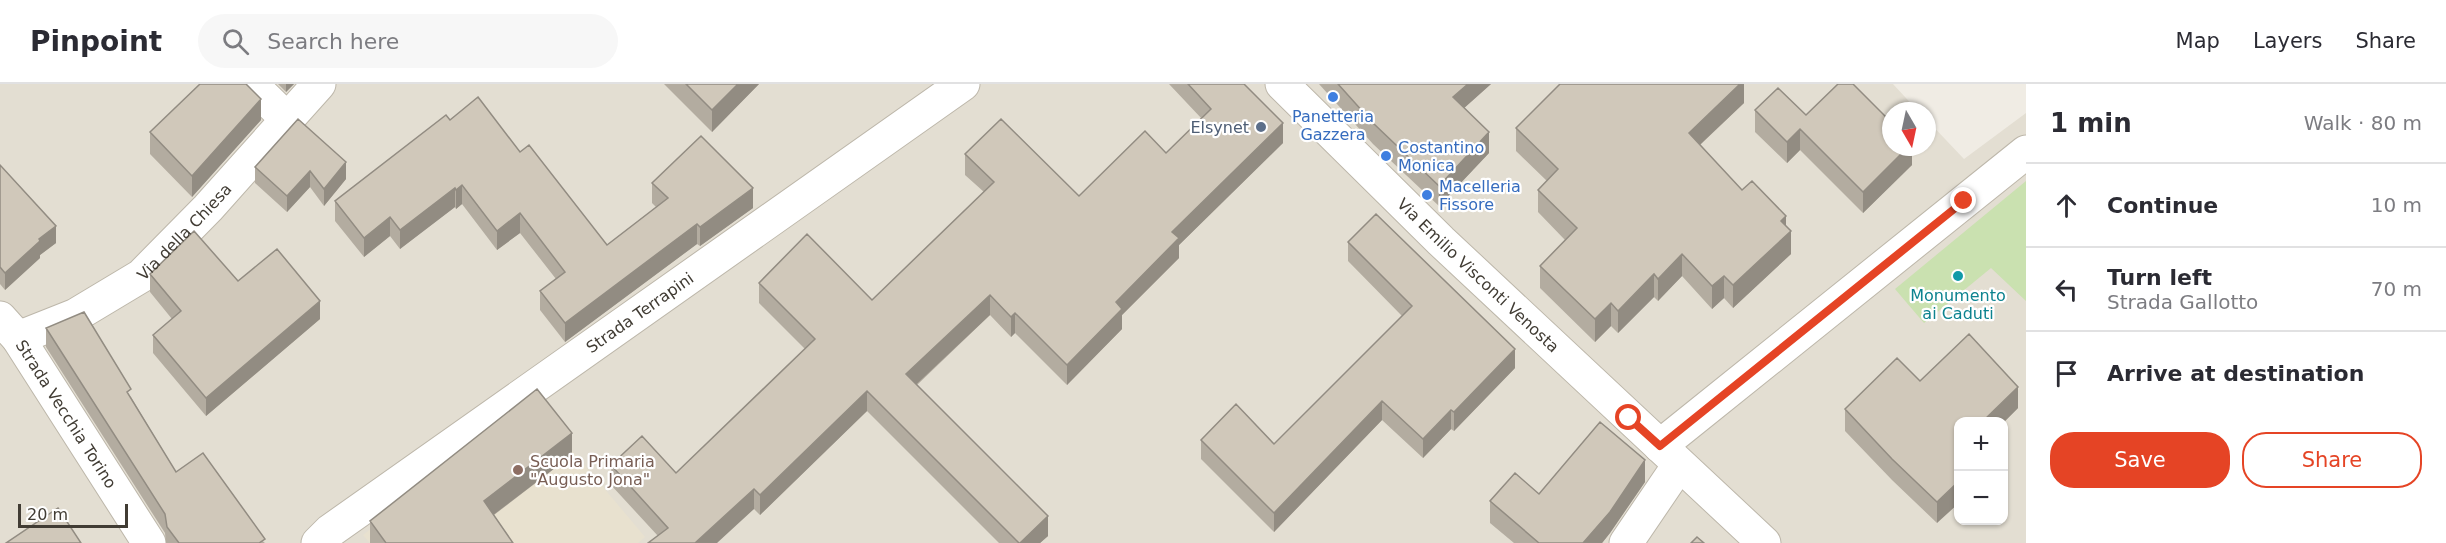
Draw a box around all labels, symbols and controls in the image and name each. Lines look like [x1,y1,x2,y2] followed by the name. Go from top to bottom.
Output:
[198,14,618,68] search box
[30,25,162,58] text: Pinpoint
[219,25,252,58] icon: search
[267,29,399,54] text: Search here
[2176,29,2220,53] text: Map
[2253,29,2322,53] text: Layers
[2355,29,2416,53] text: Share
[1326,90,1340,104] marker: Panetteria Gazzera
[1882,102,1936,156] north arrow
[1292,107,1374,144] place label: Panetteria Gazzera
[2050,108,2132,138] text: 1 min
[2304,111,2422,135] text: Walk · 80 m
[1190,118,1249,137] place label: Elsynet
[1254,120,1268,134] marker: Elsynet
[1398,138,1484,175] place label: Costantino Monica
[1379,149,1393,163] marker: Costantino Monica
[1439,177,1521,214] place label: Macelleria Fissore
[133,180,236,284] street label: Via della Chiesa
[1950,187,1976,213] route end
[1420,188,1434,202] marker: Macelleria Fissore
[2050,189,2083,222] icon: ahead
[2107,193,2218,218] text: Continue
[2371,193,2422,217] text: 10 m
[1393,194,1563,357] street label: Via Emilio Visconti Venosta
[2107,265,2212,290] text: Turn left
[583,268,697,357] street label: Strada Terrapini
[1951,269,1965,283] marker: Monumento ai Caduti
[2050,273,2083,306] icon: left
[2371,277,2422,301] text: 70 m
[1910,286,2006,323] place label: Monumento ai Caduti
[2107,290,2258,314] text: Strada Gallotto
[12,336,121,492] street label: Strada Vecchia Torino
[2050,357,2083,390] icon: arrive
[2107,361,2364,386] text: Arrive at destination
[1615,404,1641,430] route start
[1954,417,2008,525] map controls
[1954,417,2008,471] button: +
[2050,432,2230,488] button: Save
[2242,432,2422,488] button: Share
[530,452,655,489] place label: Scuola Primaria "Augusto Jona"
[511,463,525,477] marker: Scuola Primaria "Augusto Jona"
[1954,471,2008,525] button: −
[18,501,128,528] scale bar
[27,505,68,524] text: 20 m

